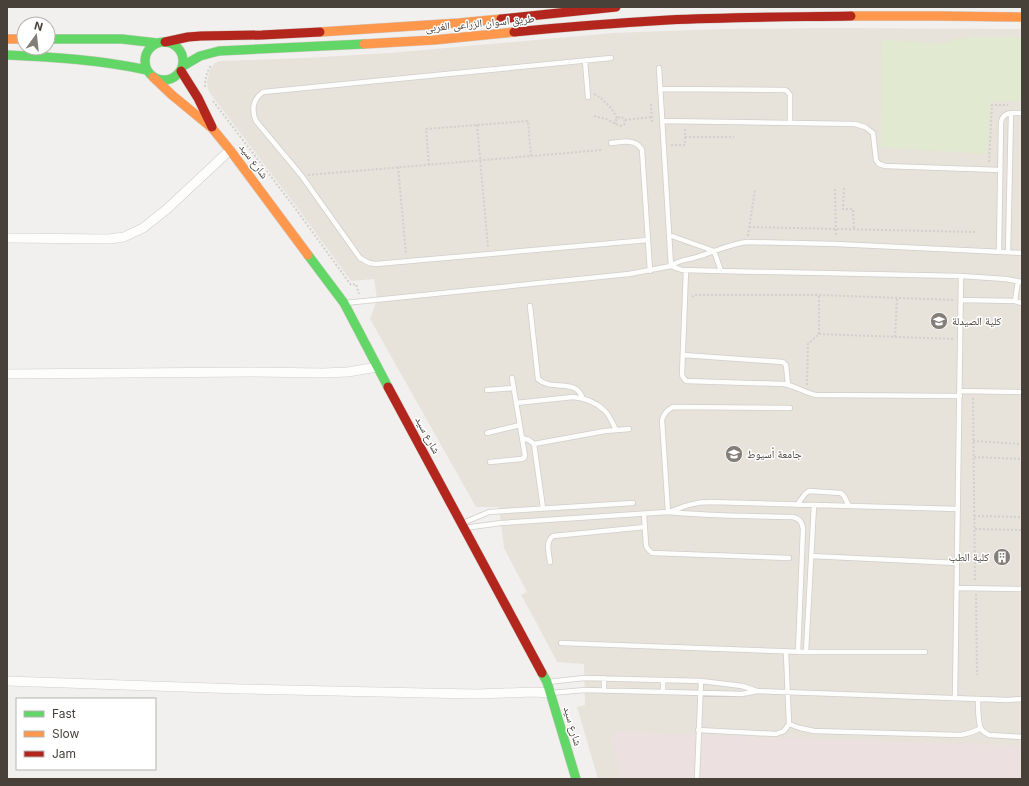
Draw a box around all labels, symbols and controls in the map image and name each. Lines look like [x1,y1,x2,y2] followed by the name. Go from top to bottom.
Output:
[425,11,535,35] street label: طريق اسوان الزراعى الغربى
[16,16,56,56] north arrow
[33,18,44,34] text: N
[236,141,272,181] street label: شارع سيد
[929,311,949,331] school or university icon: كلية الصيدلة
[952,314,1002,328] place label: كلية الصيدلة
[412,414,444,456] street label: شارع سيد
[724,444,744,464] school or university icon: جامعة أسيوط
[747,447,802,461] place label: جامعة أسيوط
[992,547,1012,567] building icon: كلية الطب
[949,550,989,564] place label: كلية الطب
[16,698,156,770] legend
[561,705,585,747] street label: شارع سيد
[52,706,76,721] text: Fast
[52,726,80,741] text: Slow
[52,746,76,761] text: Jam

